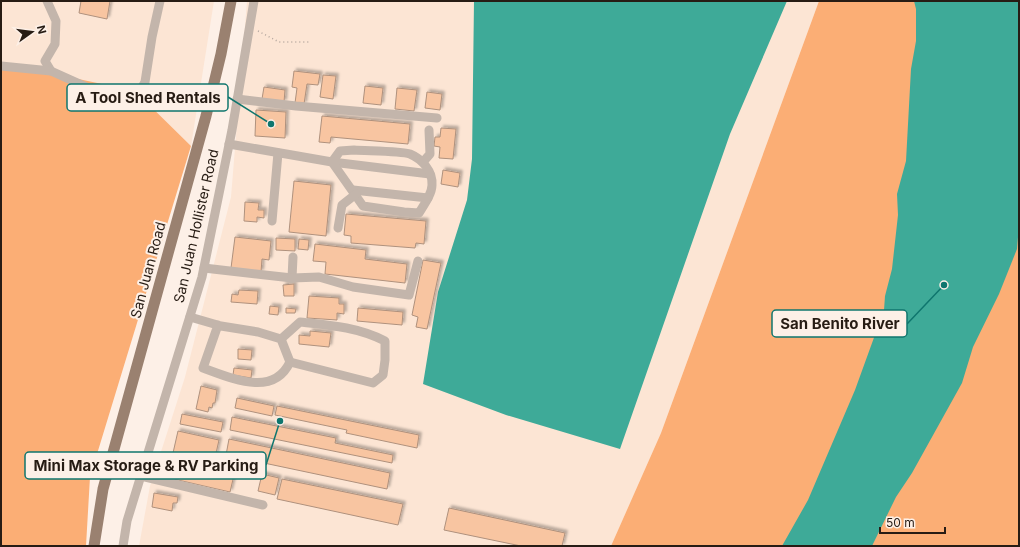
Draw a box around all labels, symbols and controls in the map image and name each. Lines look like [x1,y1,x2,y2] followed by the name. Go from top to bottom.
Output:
[12,12,52,52] north arrow
[34,24,50,35] text: N
[67,84,228,111] callout: A Tool Shed Rentals
[75,88,221,107] text: A Tool Shed Rentals
[170,147,221,304] street label: San Juan Hollister Road
[126,220,169,320] street label: San Juan Road
[772,310,907,337] callout: San Benito River
[780,314,900,333] text: San Benito River
[25,452,266,479] callout: Mini Max Storage & RV Parking
[34,456,258,475] text: Mini Max Storage & RV Parking
[880,509,945,535] scale bar
[886,515,915,530] text: 50 m

